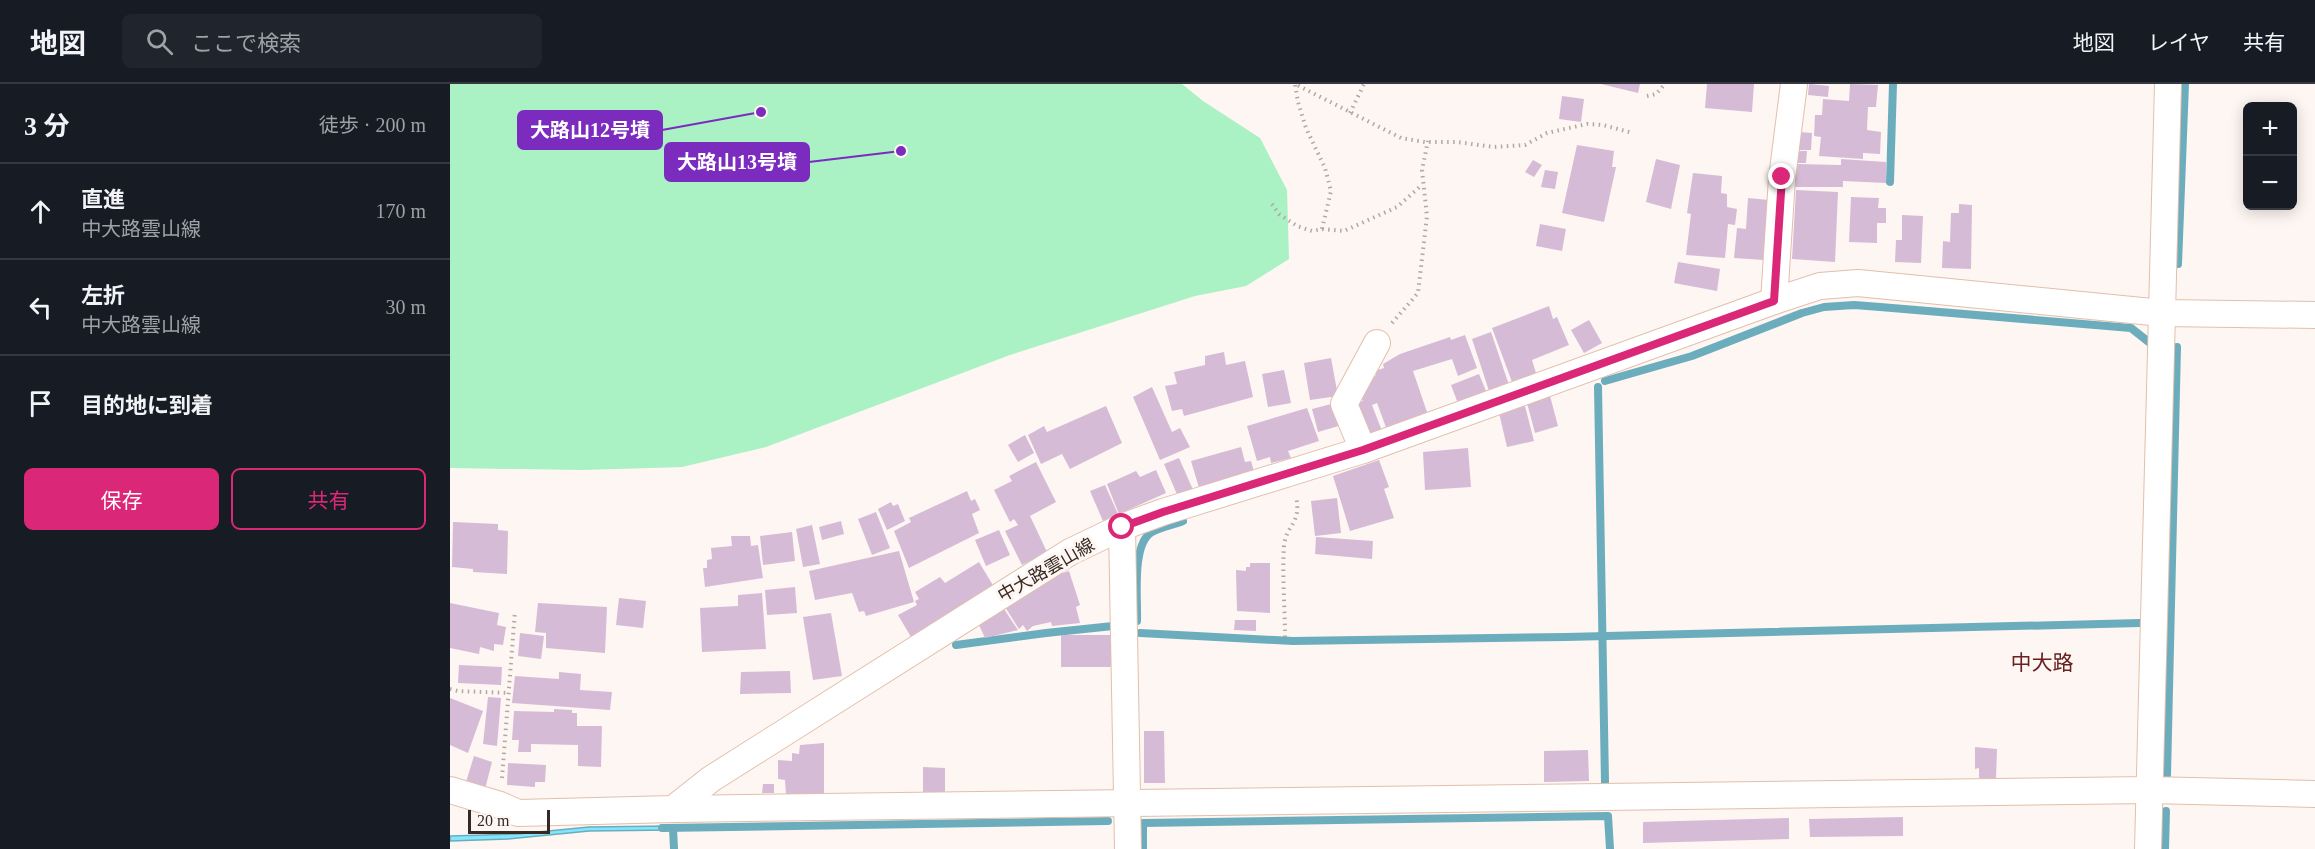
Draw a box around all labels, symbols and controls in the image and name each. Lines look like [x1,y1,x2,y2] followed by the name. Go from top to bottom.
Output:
[122,14,542,68] search box
[143,25,176,58] icon: search
[30,28,86,59] text: 地図
[191,31,301,56] text: ここで検索
[2073,31,2115,55] text: 地図
[2148,31,2210,55] text: レイヤ
[2243,31,2285,55] text: 共有
[2243,102,2297,210] map controls
[2243,102,2297,156] button: +
[518,111,662,149] callout: 大路山12号墳
[24,112,70,141] text: 3 分
[319,114,426,136] text: 徒歩 · 200 m
[530,119,650,141] text: 大路山12号墳
[665,143,809,181] callout: 大路山13号墳
[677,151,797,173] text: 大路山13号墳
[2243,156,2297,210] button: −
[1768,163,1794,189] route end
[81,187,125,212] text: 直進
[24,195,57,228] icon: ahead
[375,200,426,222] text: 170 m
[81,218,201,240] text: 中大路雲山線
[81,283,125,308] text: 左折
[24,291,57,324] icon: left
[385,296,426,318] text: 30 m
[81,314,201,336] text: 中大路雲山線
[24,387,57,420] icon: arrive
[81,393,213,418] text: 目的地に到着
[24,468,219,530] button: 保存
[231,468,426,530] button: 共有
[1108,513,1134,539] route start
[994,534,1098,606] street label: 中大路雲山線
[2011,651,2074,675] district label: 中大路
[468,807,550,834] scale bar
[477,812,509,829] text: 20 m

